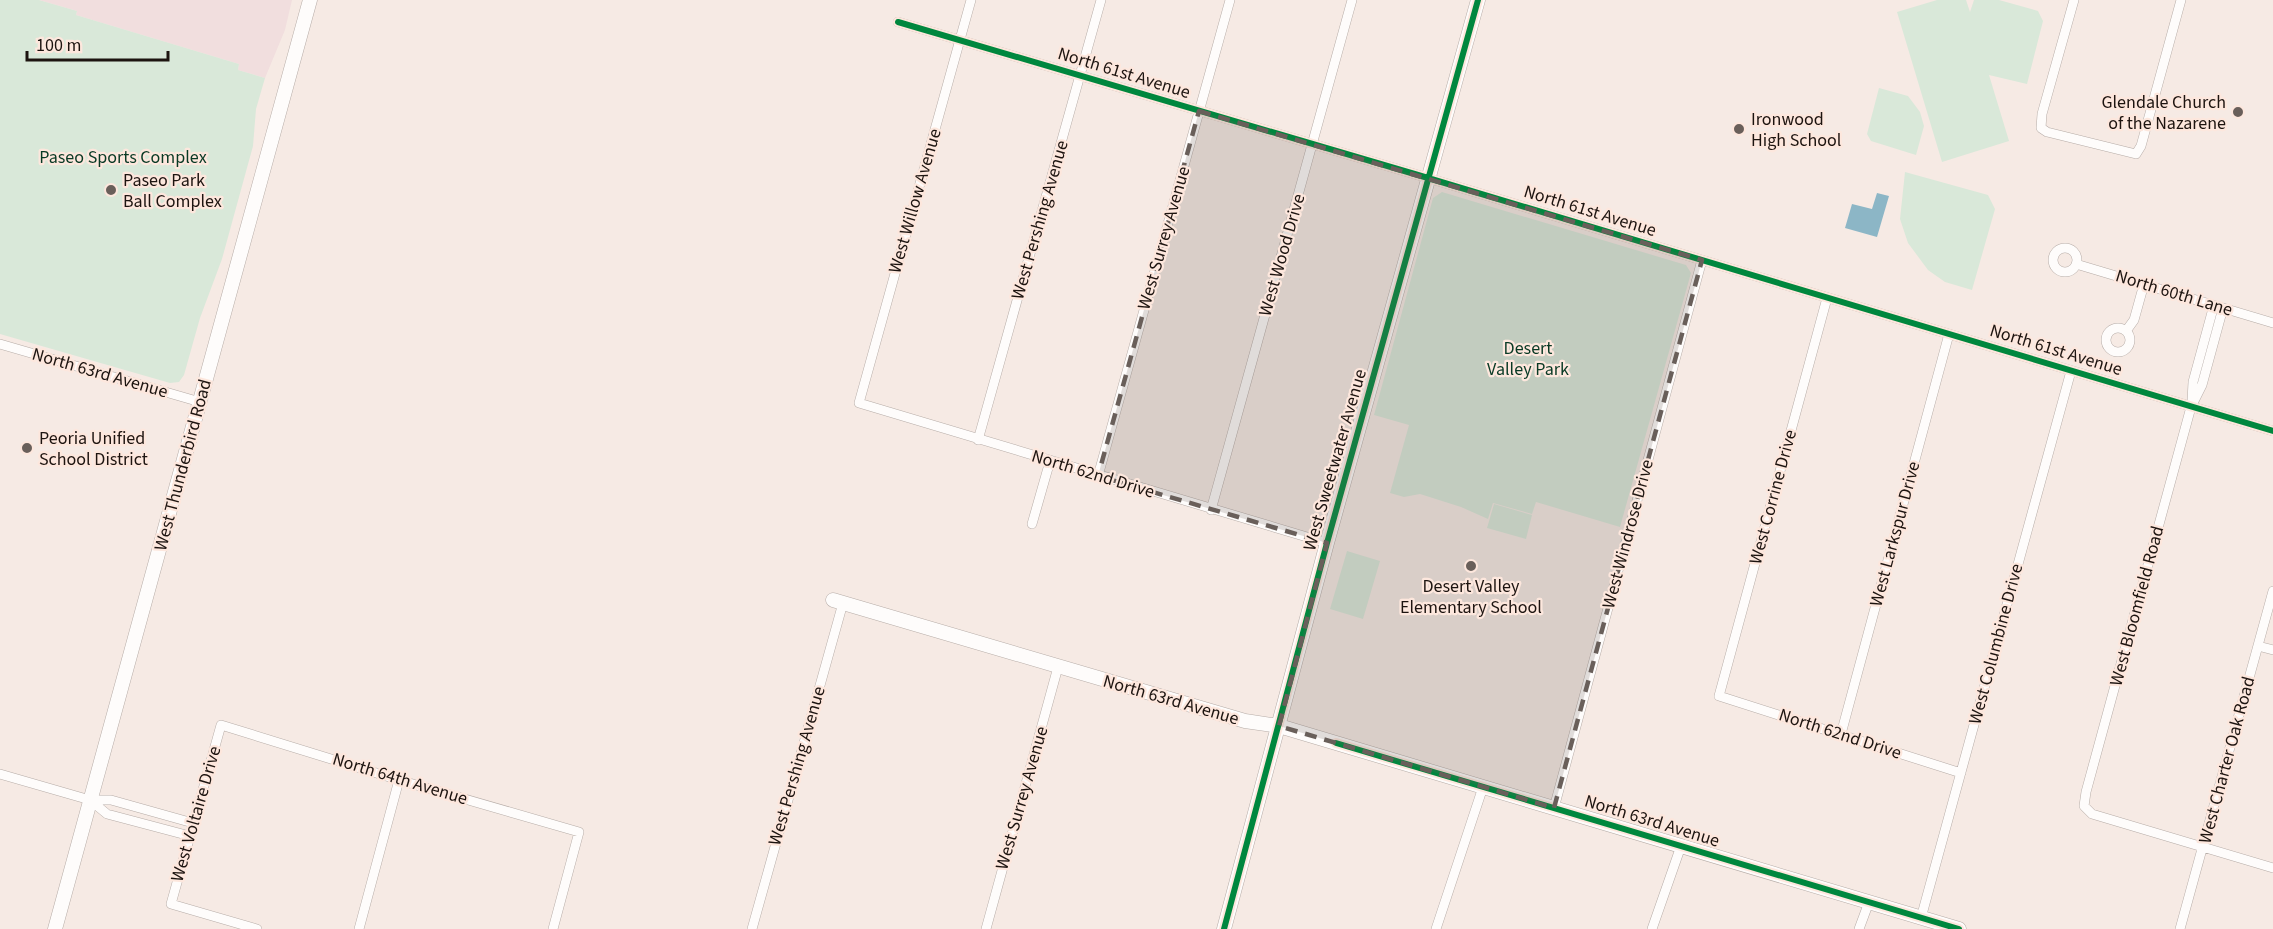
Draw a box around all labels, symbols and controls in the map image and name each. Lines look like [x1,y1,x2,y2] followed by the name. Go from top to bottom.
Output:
[27,24,168,62] scale bar
[36,33,81,58] text: 100 m
[1055,41,1193,105] street label: North 61st Avenue
[2101,90,2226,136] place label: Glendale Church of the Nazarene
[2231,105,2245,119] marker: Glendale Church of the Nazarene
[1751,107,1841,153] place label: Ironwood High School
[1732,122,1746,136] marker: Ironwood High School
[882,126,948,276] street label: West Willow Avenue
[1005,137,1075,303] street label: West Pershing Avenue
[39,145,207,170] park label: Paseo Sports Complex
[1132,163,1196,313] street label: West Surrey Avenue
[123,168,222,214] place label: Paseo Park Ball Complex
[1521,179,1659,243] street label: North 61st Avenue
[104,183,118,197] marker: Paseo Park Ball Complex
[1253,191,1311,319] street label: West Wood Drive
[2112,263,2236,323] street label: North 60th Lane
[1987,318,2125,382] street label: North 61st Avenue
[1487,336,1569,382] park label: Desert Valley Park
[29,342,171,404] street label: North 63rd Avenue
[1297,366,1373,554] street label: West Sweetwater Avenue
[148,376,218,554] street label: West Thunderbird Road
[39,426,148,472] place label: Peoria Unified School District
[1743,427,1803,567] street label: West Corrine Drive
[20,441,34,455] marker: Peoria Unified School District
[1028,443,1158,505] street label: North 62nd Drive
[1596,457,1660,611] street label: West Windrose Drive
[1864,459,1926,609] street label: West Larkspur Drive
[2104,523,2170,689] street label: West Bloomfield Road
[1464,559,1478,573] marker: Desert Valley Elementary School
[1963,561,2029,727] street label: West Columbine Drive
[1400,574,1542,620] place label: Desert Valley Elementary School
[1100,669,1242,731] street label: North 63rd Avenue
[2193,674,2261,846] street label: West Charter Oak Road
[762,683,832,849] street label: West Pershing Avenue
[1776,702,1905,766] street label: North 62nd Drive
[990,723,1054,873] street label: West Surrey Avenue
[165,743,227,885] street label: West Voltaire Drive
[329,747,471,811] street label: North 64th Avenue
[1581,789,1723,853] street label: North 63rd Avenue

